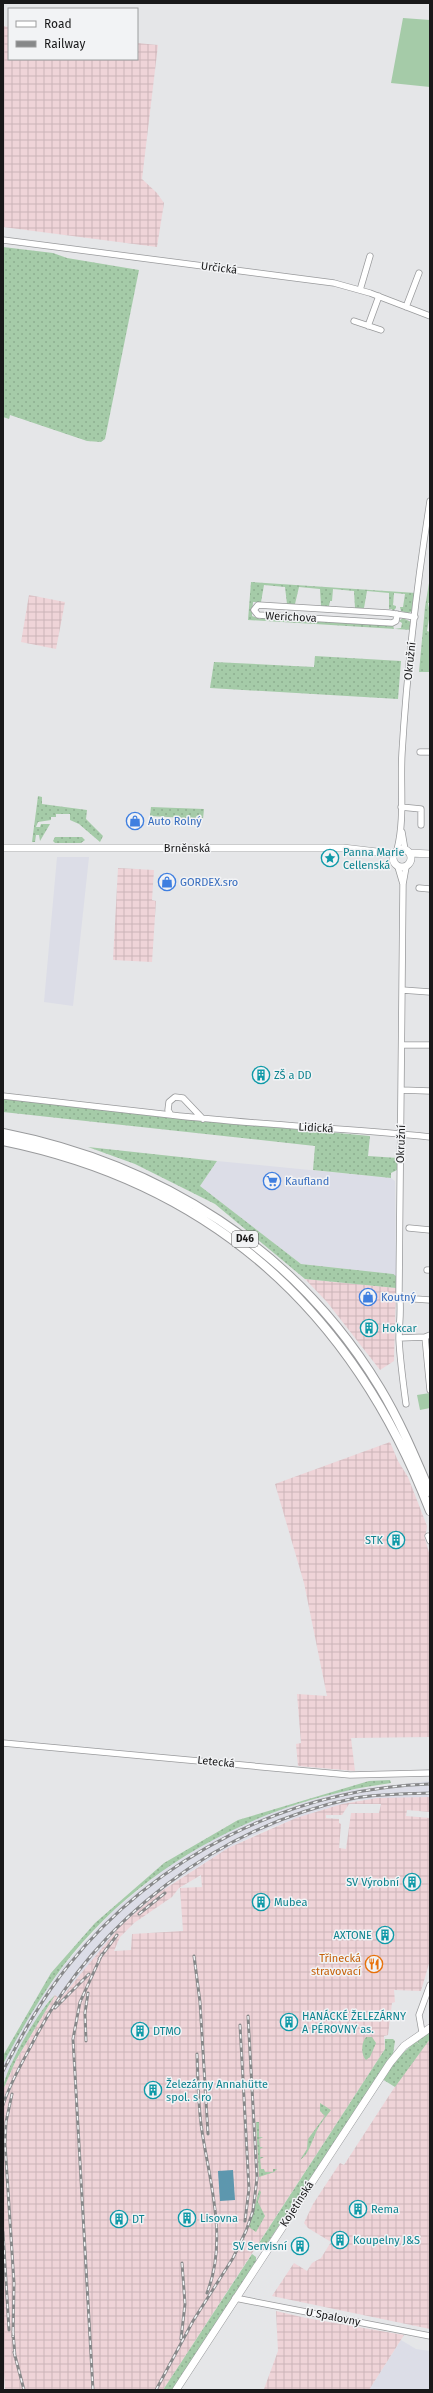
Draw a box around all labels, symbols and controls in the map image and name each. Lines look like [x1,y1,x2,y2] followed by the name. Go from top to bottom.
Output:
[8,8,138,60] legend
[44,17,72,31] text: Road
[44,37,85,51] text: Railway
[200,259,238,277] street label: Určická
[265,609,317,625] street label: Werichova
[402,641,418,681] street label: Okružní
[125,811,145,831] shop icon: Auto Rolný
[148,815,202,828] place label: Auto Rolný
[164,842,210,855] street label: Brněnská
[343,846,404,872] place label: Panna Marie Cellenská
[320,848,340,868] place icon: Panna Marie Cellenská
[157,872,177,892] shop icon: GORDEX.sro
[180,876,238,889] place label: GORDEX.sro
[251,1065,271,1085] building icon: ZŠ a DD
[274,1068,312,1082] place label: ZŠ a DD
[298,1121,334,1135] street label: Lidická
[394,1125,408,1163] street label: Okružní
[262,1171,282,1191] supermarket icon: Kaufland
[285,1175,329,1188] place label: Kaufland
[232,1231,258,1247] road number: D46
[358,1287,378,1307] shop icon: Koutný
[381,1291,416,1304] place label: Koutný
[359,1318,379,1338] building icon: Hokcar
[382,1322,418,1335] place label: Hokcar
[386,1530,406,1550] building icon: STK
[365,1534,384,1547] place label: STK
[197,1754,235,1770] street label: Letecká
[402,1872,422,1892] building icon: SV Výrobní
[346,1876,399,1889] place label: SV Výrobní
[251,1892,271,1912] building icon: Mubea
[274,1896,307,1909] place label: Mubea
[375,1925,395,1945] building icon: AXTONE
[333,1929,372,1942] place label: AXTONE
[311,1952,361,1978] place label: Třinecká stravovací
[364,1954,384,1974] restaurant icon: Třinecká stravovací
[302,2009,406,2036] place label: HANÁCKÉ ŽELEZÁRNY A PÉROVNY as.
[279,2012,299,2032] building icon: HANÁCKÉ ŽELEZÁRNY A PÉROVNY as.
[130,2021,150,2041] building icon: DTMO
[153,2025,181,2038] place label: DTMO
[166,2077,268,2104] place label: Železárny Annahütte spol. s ro
[143,2080,163,2100] building icon: Železárny Annahütte spol. s ro
[277,2179,317,2229] street label: Kojetínská
[348,2199,368,2219] building icon: Rema
[371,2203,399,2216] place label: Rema
[177,2208,197,2228] building icon: Lisovna
[109,2209,129,2229] building icon: DT
[200,2212,238,2225] place label: Lisovna
[132,2213,145,2226] place label: DT
[330,2230,350,2250] building icon: Koupelny J&S
[353,2234,420,2247] place label: Koupelny J&S
[290,2236,310,2256] building icon: SV Servisní
[233,2240,287,2253] place label: SV Servisní
[305,2305,362,2329] street label: U Spalovny

